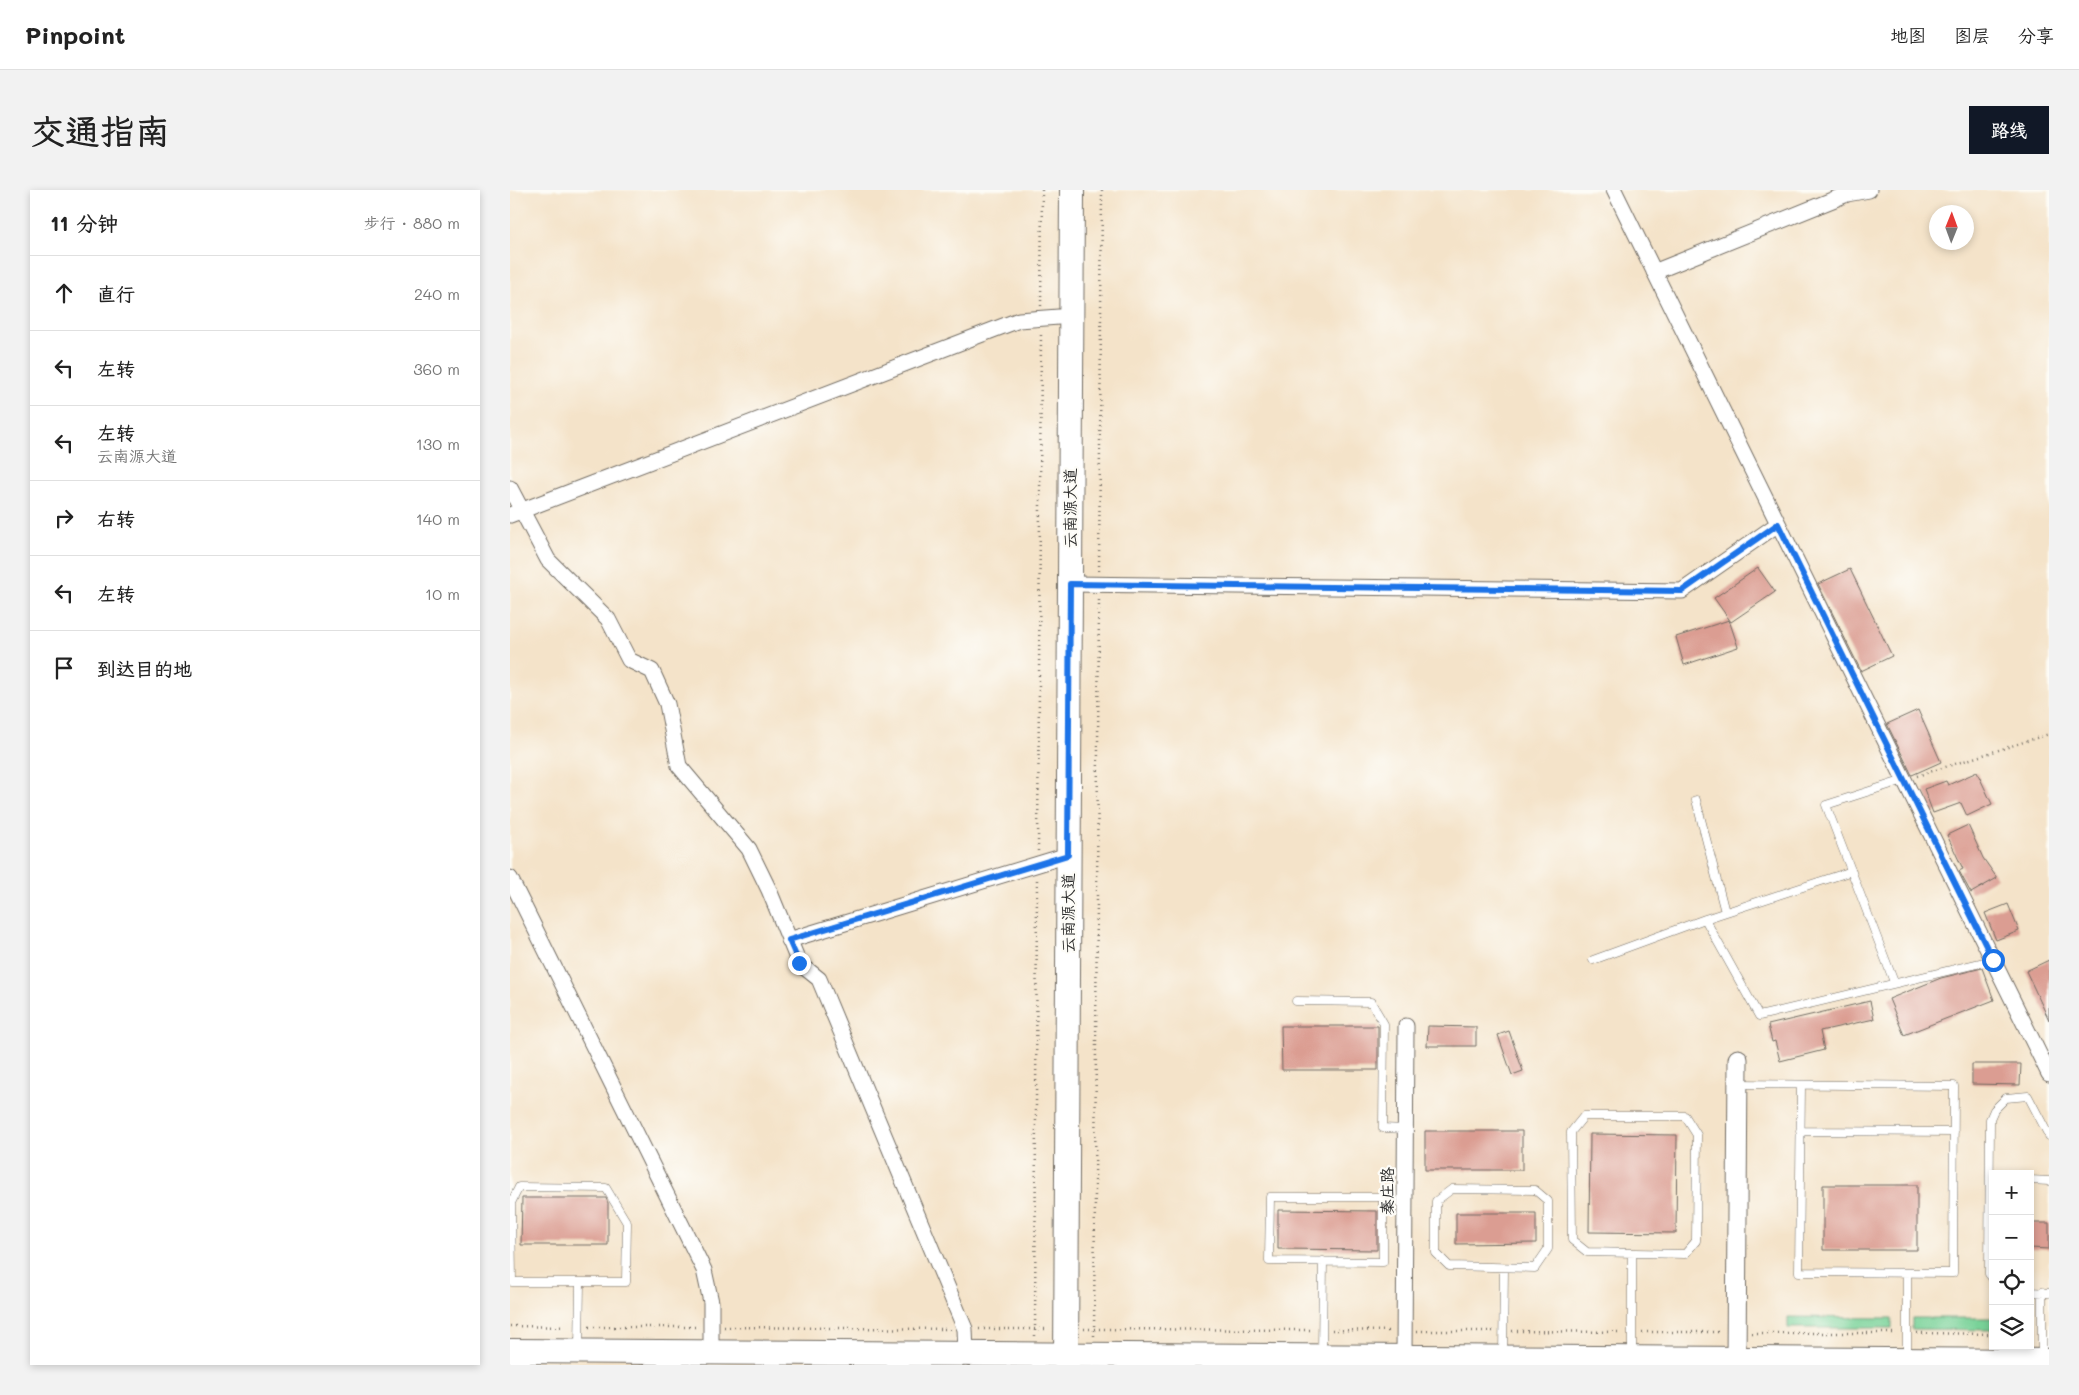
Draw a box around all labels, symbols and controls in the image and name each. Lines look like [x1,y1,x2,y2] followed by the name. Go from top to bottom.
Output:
[25,19,126,50] text: Pinpoint
[1890,23,1926,47] text: 地图
[1954,23,1990,47] text: 图层
[2018,23,2054,47] text: 分享
[1969,106,2049,154] button: 路线
[30,107,170,153] text: 交通指南
[1929,205,1974,250] north arrow
[50,209,118,236] text: 11 分钟
[364,212,460,233] text: 步行 · 880 m
[50,279,78,307] icon: ahead
[97,281,135,306] text: 直行
[414,283,460,304] text: 240 m
[50,354,78,382] icon: left
[97,356,135,381] text: 左转
[413,358,460,379] text: 360 m
[97,420,135,445] text: 左转
[50,429,78,457] icon: left
[416,433,460,454] text: 130 m
[97,445,177,466] text: 云南源大道
[1059,468,1080,548] street label: 云南源大道
[50,504,78,532] icon: right
[97,506,135,531] text: 右转
[416,508,460,529] text: 140 m
[50,579,78,607] icon: left
[97,581,135,606] text: 左转
[425,583,460,604] text: 10 m
[50,654,78,682] icon: arrive
[97,656,192,681] text: 到达目的地
[1057,873,1078,953] street label: 云南源大道
[1982,949,2005,972] route start
[788,952,811,975] route end
[1376,1167,1397,1215] street label: 秦庄路
[1989,1170,2034,1350] map controls
[1989,1170,2034,1215] button: +
[1989,1215,2034,1260] button: −
[1989,1260,2034,1305] button: locate
[1989,1305,2034,1350] button: layers

